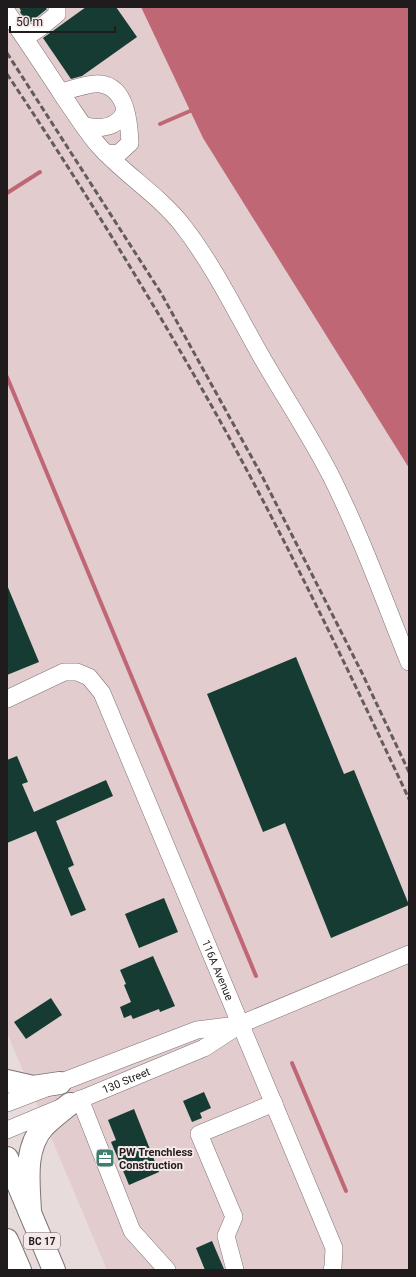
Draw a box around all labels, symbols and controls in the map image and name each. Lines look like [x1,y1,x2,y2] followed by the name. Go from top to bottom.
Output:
[10,8,115,34] scale bar
[16,15,43,29] text: 50 m
[199,938,236,1002] street label: 116A Avenue
[100,1065,152,1096] street label: 130 Street
[119,1146,193,1172] place label: PW Trenchless Construction
[94,1147,116,1169] office icon: PW Trenchless Construction
[24,1233,60,1249] road number: BC 17

